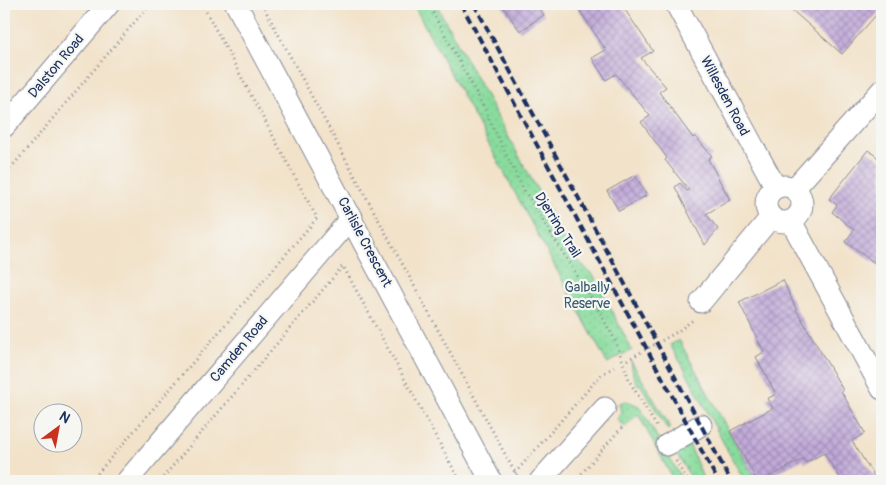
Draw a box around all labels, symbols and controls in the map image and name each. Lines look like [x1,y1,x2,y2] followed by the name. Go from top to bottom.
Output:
[24,31,88,101] street label: Dalston Road
[697,53,753,139] street label: Willesden Road
[531,189,585,261] street label: Djerring Trail
[334,194,396,290] street label: Carlisle Crescent
[564,279,610,312] park label: Galbally Reserve
[206,312,272,386] street label: Camden Road
[32,402,82,452] north arrow
[56,408,73,427] text: N

